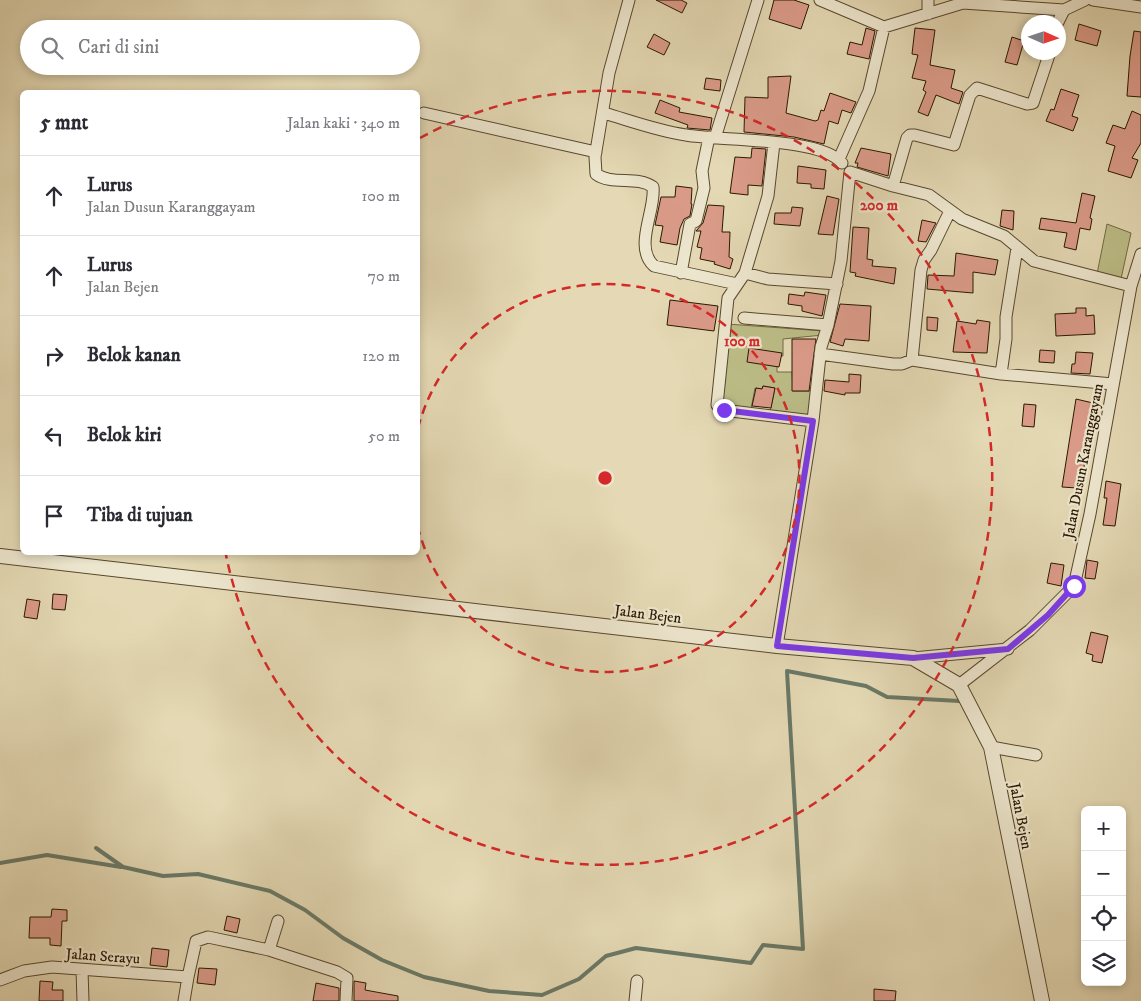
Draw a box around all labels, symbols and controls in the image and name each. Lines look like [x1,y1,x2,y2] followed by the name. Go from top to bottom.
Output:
[1021,15,1066,60] north arrow
[20,20,420,75] search box
[38,34,66,62] icon: search
[78,36,159,59] text: Cari di sini
[40,110,88,136] text: 5 mnt
[287,113,400,133] text: Jalan kaki · 340 m
[87,174,132,197] text: Lurus
[40,182,68,210] icon: ahead
[362,186,400,206] text: 100 m
[860,196,899,215] text: 200 m
[87,197,256,217] text: Jalan Dusun Karanggayam
[87,254,132,277] text: Lurus
[40,262,68,290] icon: ahead
[368,266,400,286] text: 70 m
[87,277,159,297] text: Jalan Bejen
[724,332,761,351] text: 100 m
[40,342,68,370] icon: right
[87,344,181,367] text: Belok kanan
[362,346,400,366] text: 120 m
[1059,382,1108,542] street label: Jalan Dusun Karanggayam
[713,399,736,422] route end
[40,422,68,450] icon: left
[87,424,161,447] text: Belok kiri
[368,426,400,446] text: 50 m
[596,469,614,487] centre of rings
[40,502,68,530] icon: arrive
[87,504,193,527] text: Tiba di tujuan
[1063,575,1086,598] route start
[611,601,683,628] street label: Jalan Bejen
[1004,779,1036,851] street label: Jalan Bejen
[1081,806,1126,986] map controls
[1081,806,1126,851] button: +
[1081,851,1126,896] button: −
[1081,896,1126,941] button: locate
[1081,941,1126,986] button: layers
[63,944,141,969] street label: Jalan Serayu

